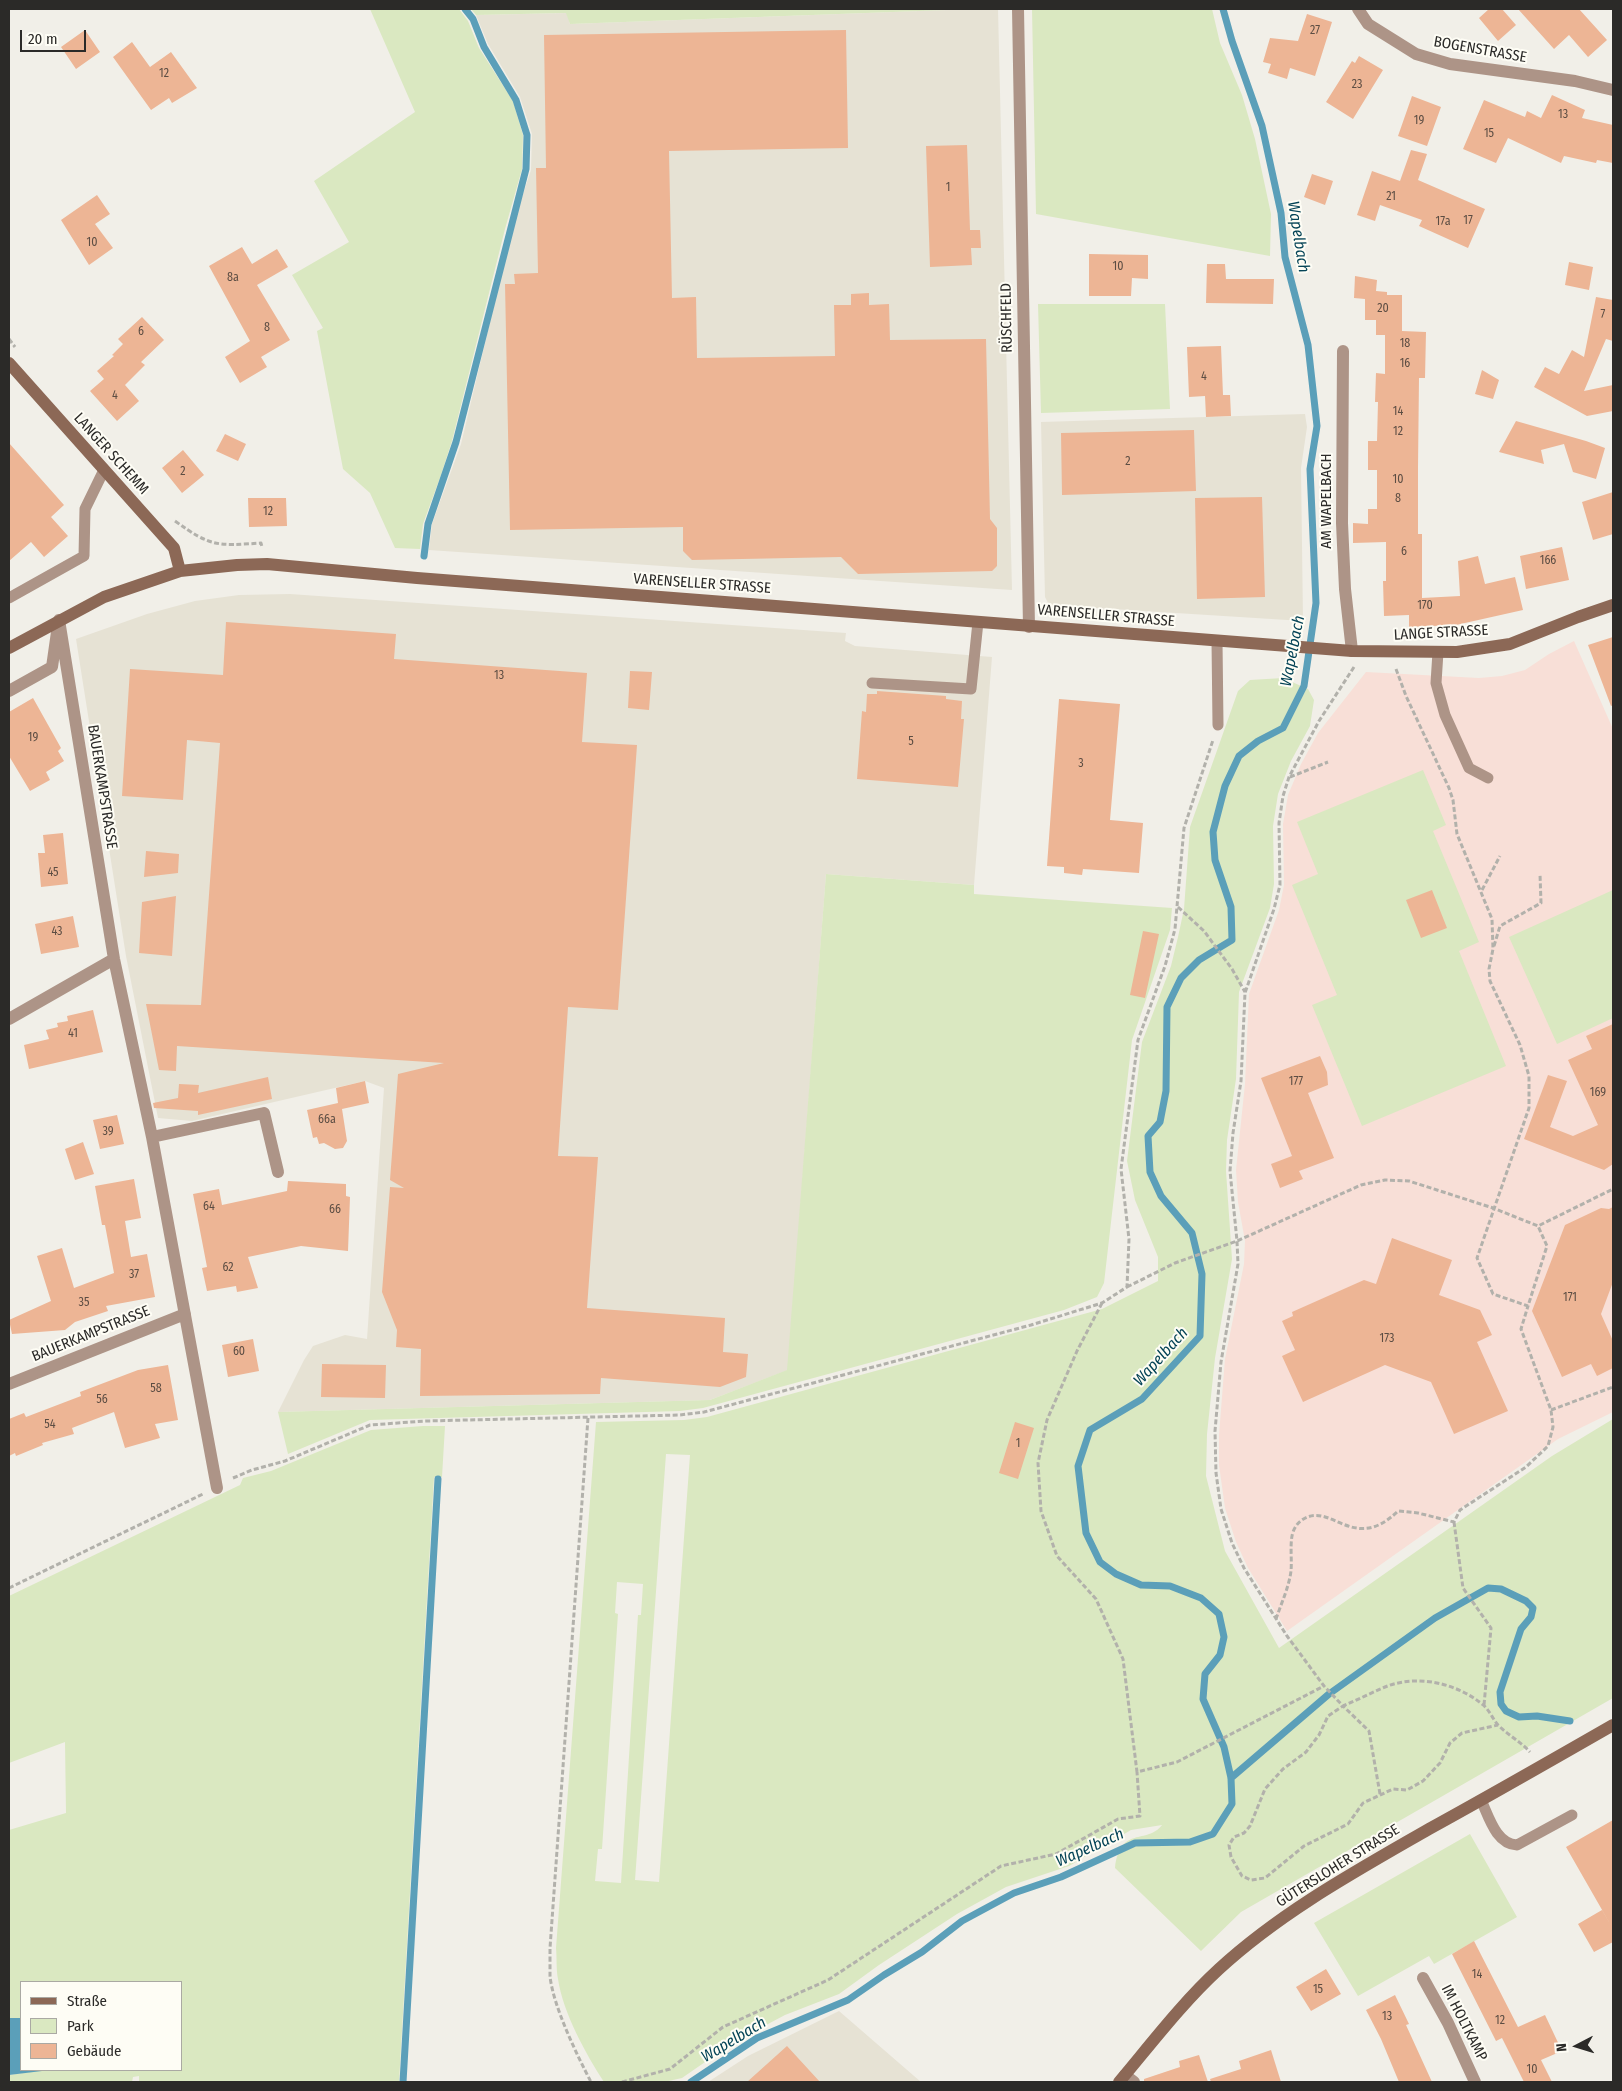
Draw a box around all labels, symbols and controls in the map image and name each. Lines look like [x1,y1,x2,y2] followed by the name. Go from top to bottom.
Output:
[22,20,89,52] scale bar
[1310,24,1320,38] house number: 27
[28,30,58,48] text: 20 m
[1432,33,1528,67] street label: BOGENSTRASSE
[159,67,169,81] house number: 12
[1352,78,1362,92] house number: 23
[1558,108,1568,122] house number: 13
[1414,114,1424,128] house number: 19
[1484,127,1494,141] house number: 15
[946,181,950,195] house number: 1
[1386,190,1396,204] house number: 21
[1283,200,1313,274] water label: Wapelbach
[1463,214,1473,228] house number: 17
[1435,215,1451,229] house number: 17a
[87,236,97,250] house number: 10
[1113,260,1123,274] house number: 10
[227,271,239,285] house number: 8a
[997,283,1017,353] street label: RÜSCHFELD
[1377,302,1389,316] house number: 20
[1601,308,1605,322] house number: 7
[264,321,270,335] house number: 8
[138,325,144,339] house number: 6
[1400,337,1410,351] house number: 18
[1400,357,1410,371] house number: 16
[1201,370,1207,384] house number: 4
[112,389,118,403] house number: 4
[1393,405,1403,419] house number: 14
[70,410,152,498] street label: LANGER SCHEMM
[1393,425,1403,439] house number: 12
[1318,453,1336,549] street label: AM WAPELBACH
[1125,455,1131,469] house number: 2
[180,465,186,479] house number: 2
[1393,473,1403,487] house number: 10
[1395,492,1401,506] house number: 8
[263,505,273,519] house number: 12
[1401,545,1407,559] house number: 6
[1540,554,1556,568] house number: 166
[633,570,771,598] street label: VARENSELLER STRASSE
[1417,599,1433,613] house number: 170
[1036,601,1176,631] street label: VARENSELLER STRASSE
[1277,614,1309,688] water label: Wapelbach
[1393,622,1489,644] street label: LANGE STRASSE
[494,669,504,683] house number: 13
[83,723,121,851] street label: BAUERKAMPSTRASSE
[28,731,38,745] house number: 19
[908,735,914,749] house number: 5
[1078,757,1084,771] house number: 3
[47,866,59,880] house number: 45
[51,925,63,939] house number: 43
[68,1027,78,1041] house number: 41
[1289,1075,1303,1089] house number: 177
[1590,1086,1606,1100] house number: 169
[318,1113,336,1127] house number: 66a
[102,1125,114,1139] house number: 39
[203,1200,215,1214] house number: 64
[329,1203,341,1217] house number: 66
[222,1261,234,1275] house number: 62
[129,1268,139,1282] house number: 37
[1563,1291,1577,1305] house number: 171
[79,1296,89,1310] house number: 35
[29,1302,153,1366] street label: BAUERKAMPSTRASSE
[1130,1324,1192,1390] water label: Wapelbach
[1380,1332,1394,1346] house number: 173
[233,1345,245,1359] house number: 60
[150,1382,162,1396] house number: 58
[96,1393,108,1407] house number: 56
[44,1418,56,1432] house number: 54
[1016,1437,1020,1451] house number: 1
[1273,1821,1403,1911] street label: GÜTERSLOHER STRASSE
[1053,1825,1127,1871] water label: Wapelbach
[1472,1968,1482,1982] house number: 14
[20,1981,182,2071] legend
[1437,1982,1491,2064] street label: IM HOLTKAMP
[1313,1983,1323,1997] house number: 15
[67,1992,107,2010] text: Straße
[1382,2010,1392,2024] house number: 13
[698,2013,770,2067] water label: Wapelbach
[1495,2014,1505,2028] house number: 12
[67,2017,94,2035] text: Park
[1552,2021,1602,2071] north arrow
[67,2042,122,2060] text: Gebäude
[1553,2042,1570,2052] text: N
[1527,2063,1537,2077] house number: 10

